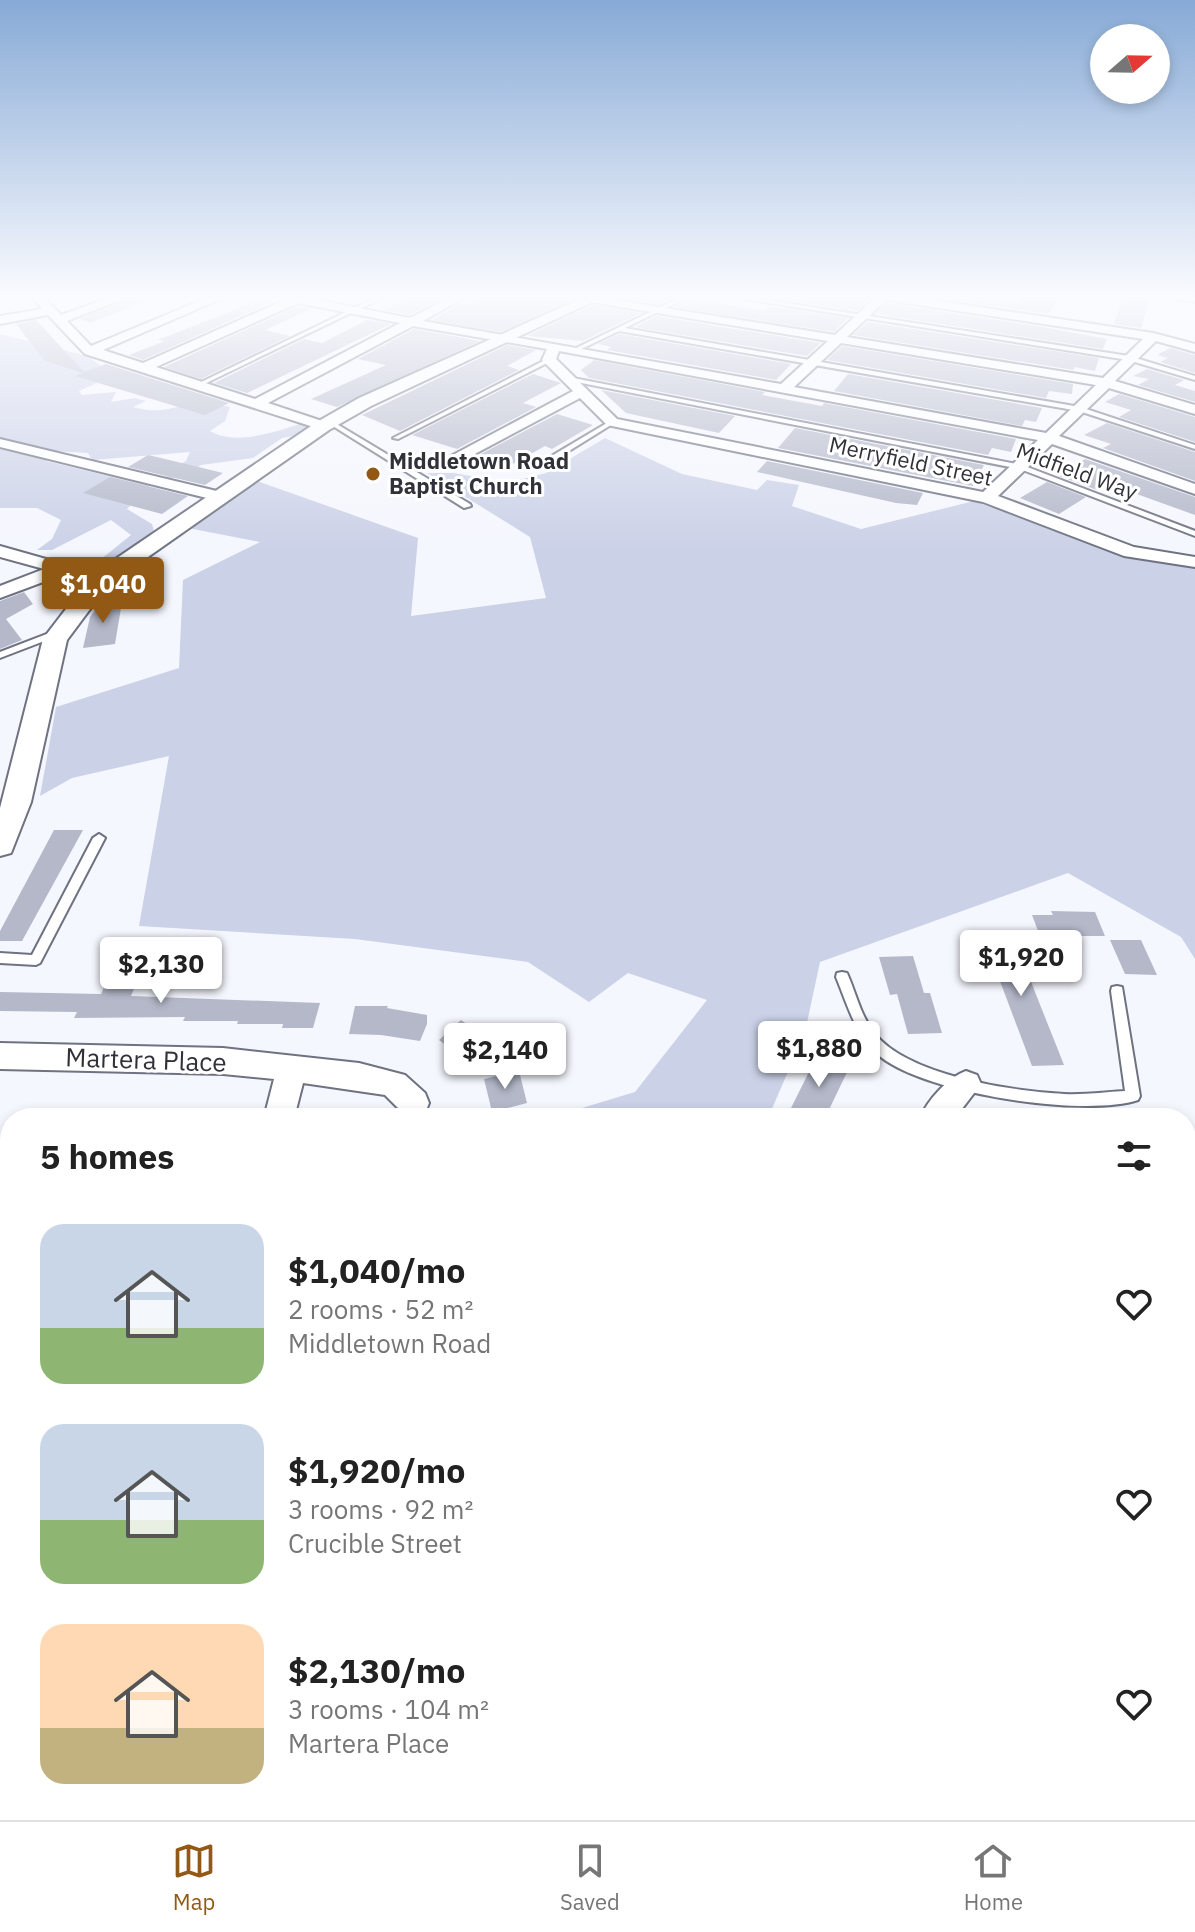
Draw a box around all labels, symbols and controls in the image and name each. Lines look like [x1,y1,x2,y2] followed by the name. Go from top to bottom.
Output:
[1090,24,1170,104] north arrow
[1090,24,1170,104] map controls
[827,429,995,492] street label: Merryfield Street
[1013,435,1142,506] street label: Midfield Way
[389,446,569,500] place label: Middletown Road Baptist Church
[364,465,382,483] marker: Middletown Road Baptist Church
[38,557,168,625] pin: $1,040
[60,566,146,600] text: $1,040
[956,930,1086,998] pin: $1,920
[96,937,226,1005] pin: $2,130
[978,939,1064,973] text: $1,920
[118,946,204,980] text: $2,130
[754,1021,884,1089] pin: $1,880
[440,1023,570,1091] pin: $2,140
[776,1030,862,1064] text: $1,880
[462,1032,548,1066] text: $2,140
[65,1039,227,1079] street label: Martera Place
[40,1134,175,1178] text: 5 homes
[1112,1134,1156,1178] icon: filters
[288,1248,465,1292] text: $1,040/mo
[104,1256,200,1352] icon: home
[1112,1282,1156,1326] icon: heart
[288,1292,473,1326] text: 2 rooms · 52 m²
[288,1326,491,1360] text: Middletown Road
[288,1448,465,1492] text: $1,920/mo
[104,1456,200,1552] icon: home
[1112,1482,1156,1526] icon: heart
[288,1492,473,1526] text: 3 rooms · 92 m²
[288,1526,462,1560] text: Crucible Street
[288,1648,465,1692] text: $2,130/mo
[104,1656,200,1752] icon: home
[1112,1682,1156,1726] icon: heart
[288,1692,489,1726] text: 3 rooms · 104 m²
[288,1726,449,1760] text: Martera Place
[172,1839,216,1916] tab: Map
[560,1839,620,1916] tab: Saved
[964,1839,1023,1916] tab: Home

